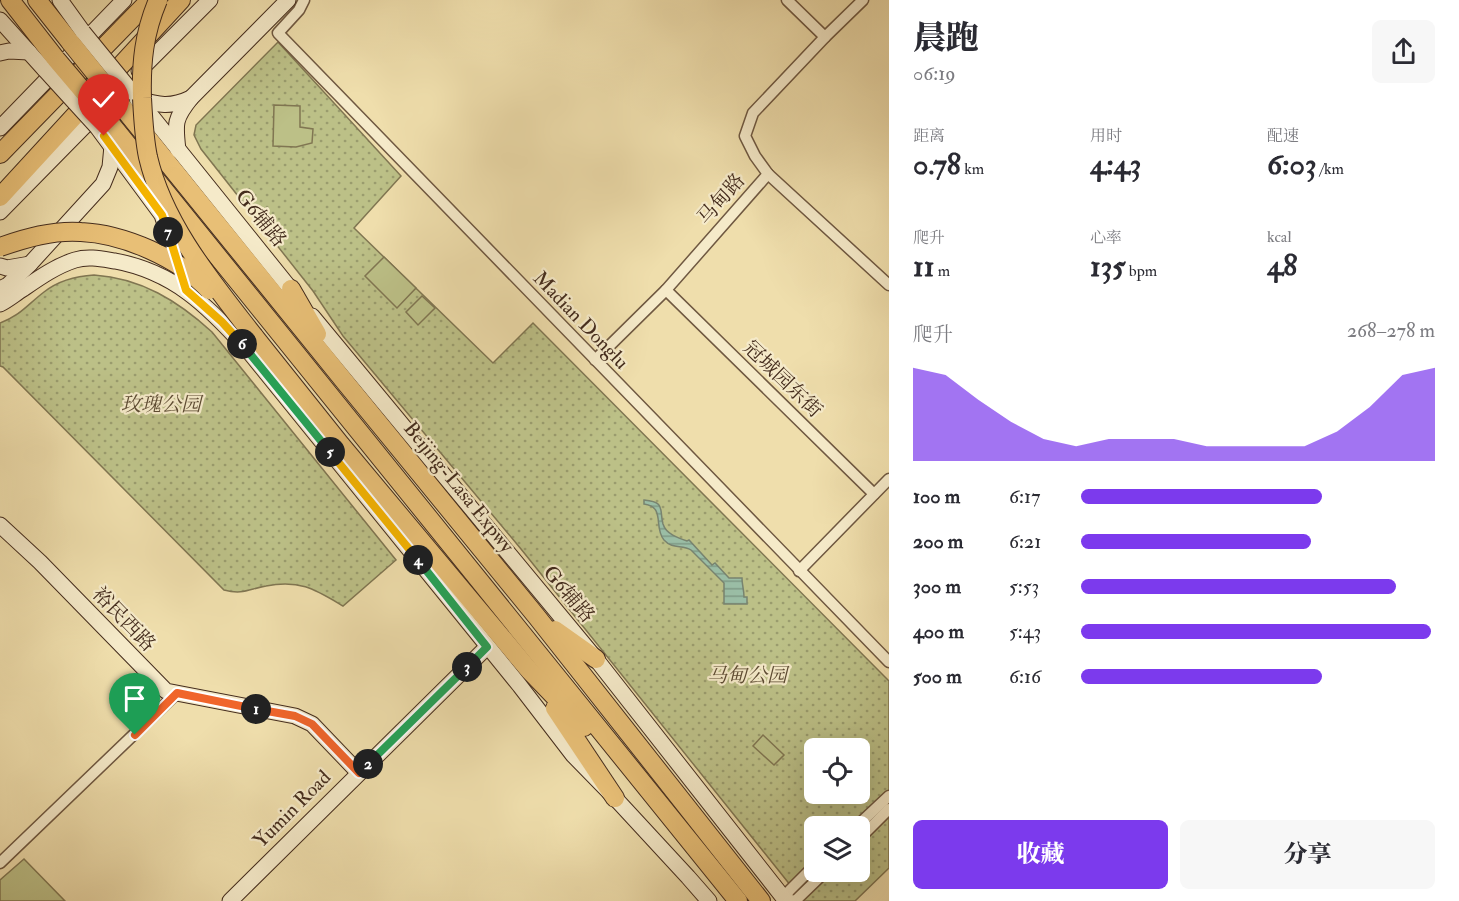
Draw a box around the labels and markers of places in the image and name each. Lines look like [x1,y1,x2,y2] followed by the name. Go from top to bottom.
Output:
[78,74,129,136] pin
[153,217,183,247] pin: 7
[227,329,257,359] pin: 6
[315,437,345,467] pin: 5
[403,545,433,575] pin: 4
[452,652,482,682] pin: 3
[109,673,160,735] pin
[241,694,271,724] pin: 1
[353,749,383,779] pin: 2

